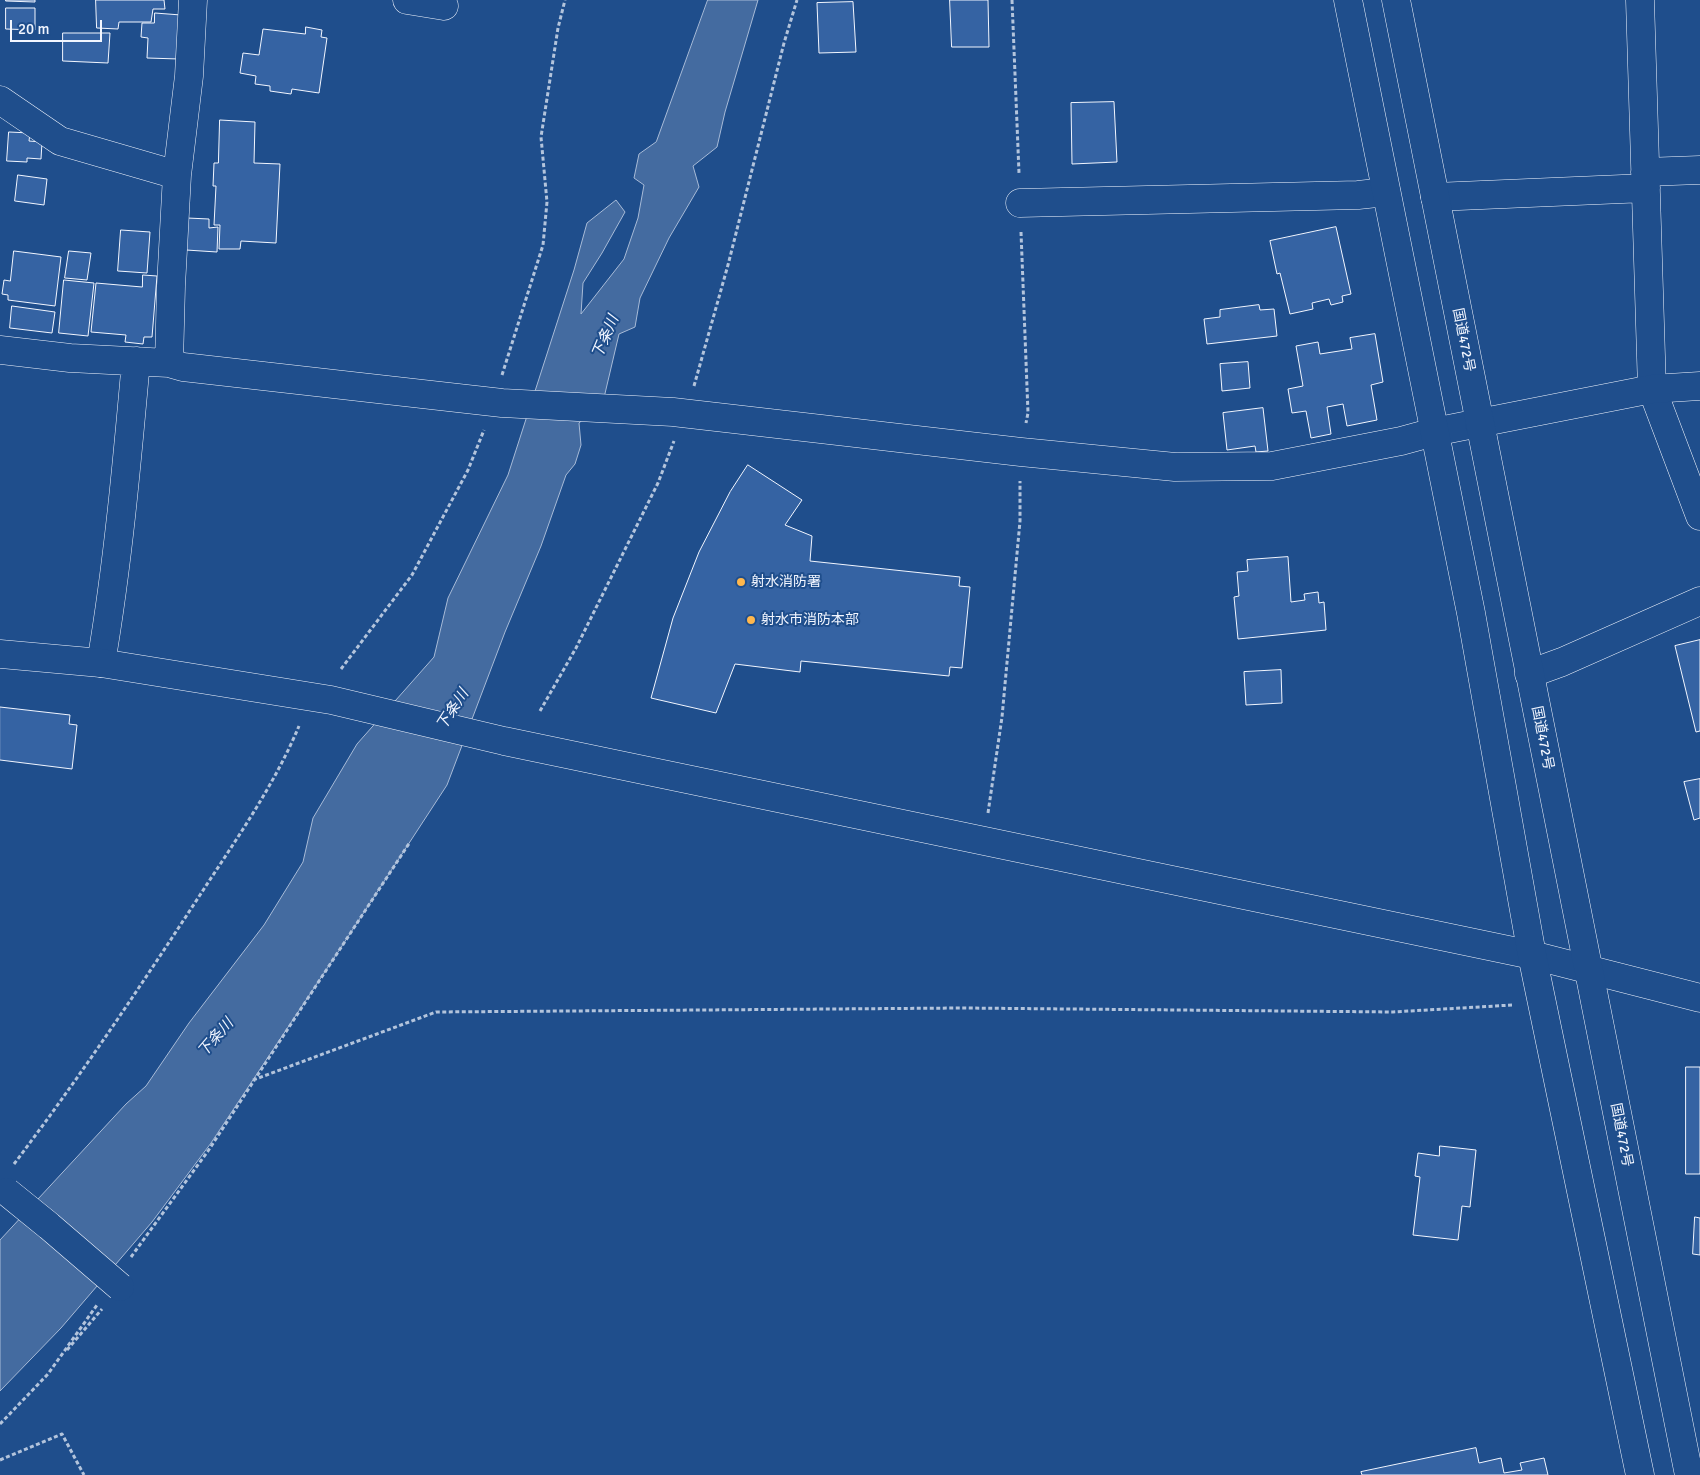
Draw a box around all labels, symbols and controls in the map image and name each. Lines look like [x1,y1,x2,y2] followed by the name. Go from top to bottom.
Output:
[12,10,105,42] scale bar
[18,20,49,38] text: 20 m
[1449,307,1477,373] street label: 国道472号
[589,313,623,361] water label: 下条川
[751,574,821,590] place label: 射水消防署
[735,576,747,588] marker: 射水消防署
[761,612,859,628] place label: 射水市消防本部
[745,614,757,626] marker: 射水市消防本部
[433,686,473,734] water label: 下条川
[1528,705,1556,771] street label: 国道472号
[194,1015,238,1061] water label: 下条川
[1607,1102,1635,1168] street label: 国道472号

